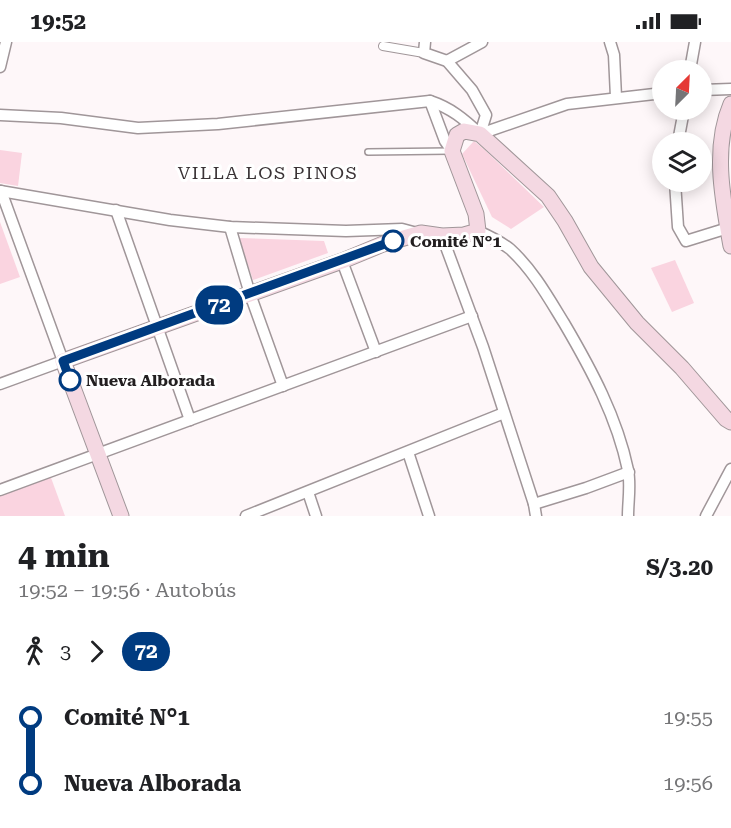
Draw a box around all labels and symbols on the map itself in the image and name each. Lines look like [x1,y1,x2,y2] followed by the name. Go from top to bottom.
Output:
[652,60,712,120] north arrow
[178,162,358,183] district label: VILLA LOS PINOS
[382,230,404,252] marker: Comité N°1
[410,232,501,251] place label: Comité N°1
[192,286,246,324] line badge: 72
[59,369,81,391] marker: Nueva Alborada
[86,371,215,390] place label: Nueva Alborada

